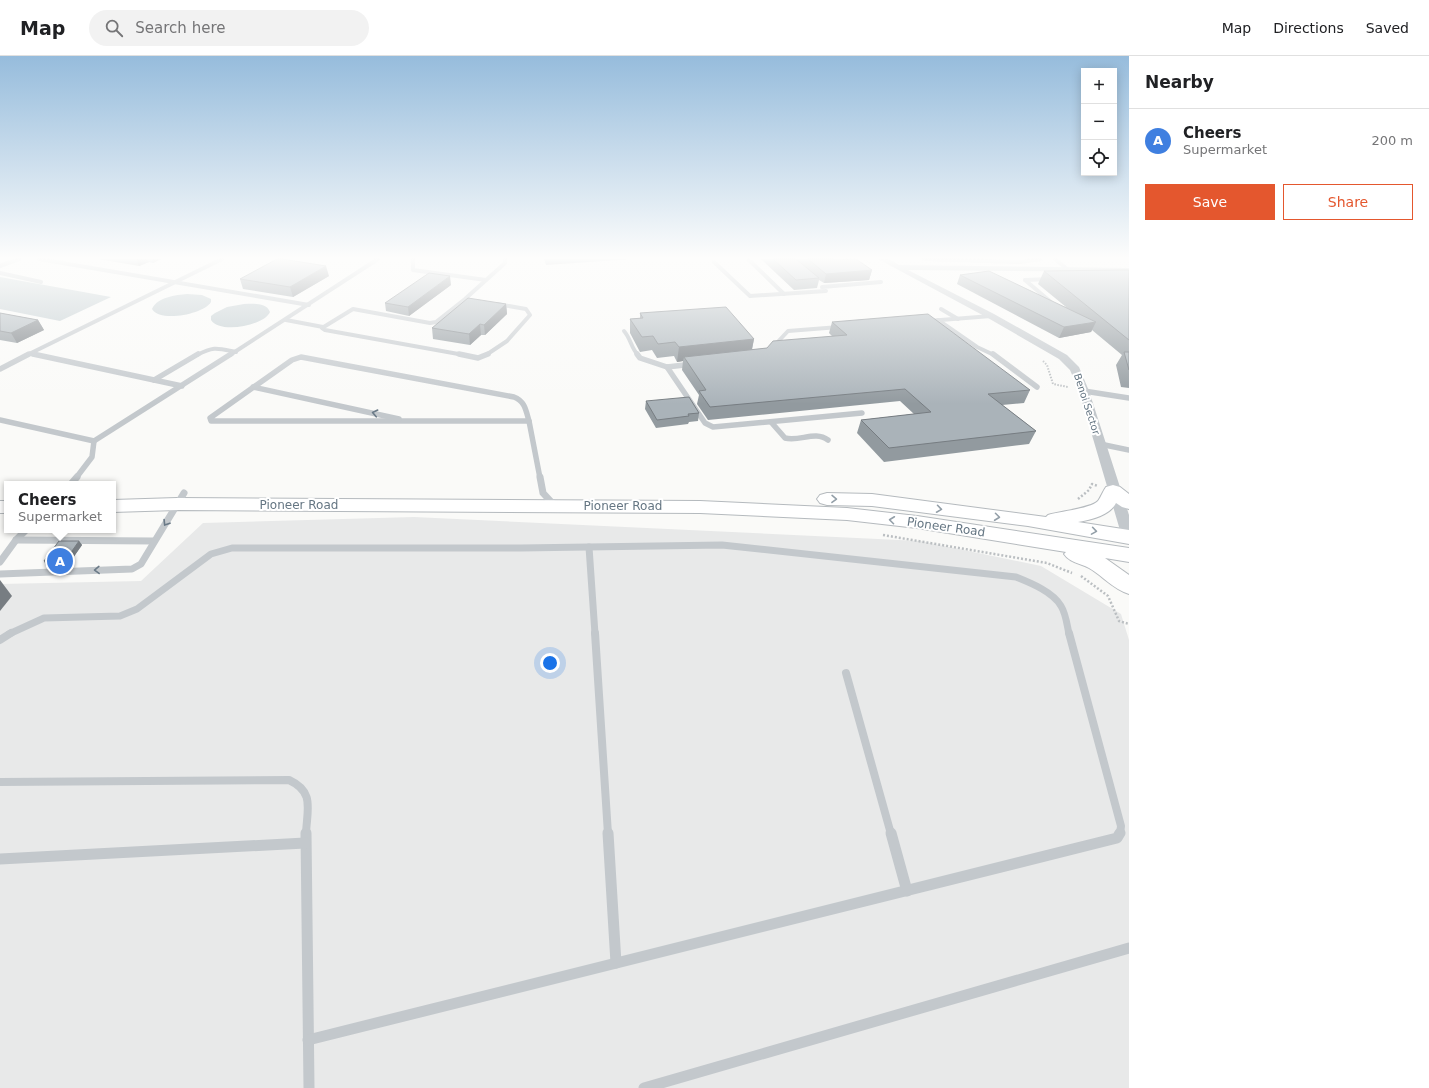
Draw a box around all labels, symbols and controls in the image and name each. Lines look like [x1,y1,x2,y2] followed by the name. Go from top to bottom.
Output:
[89,10,369,46] search box
[20,17,65,39] text: Map
[103,17,125,39] icon: search
[135,19,225,37] text: Search here
[1222,20,1251,36] text: Map
[1273,20,1344,36] text: Directions
[1366,20,1409,36] text: Saved
[1081,68,1117,176] map controls
[1081,68,1117,104] button: +
[1145,72,1214,92] text: Nearby
[1081,104,1117,140] button: −
[1183,124,1241,142] text: Cheers
[1153,133,1163,148] text: A
[1371,133,1413,148] text: 200 m
[1081,140,1117,176] button: locate
[1183,142,1267,157] text: Supermarket
[1145,184,1275,220] button: Save
[1283,184,1413,220] button: Share
[1072,372,1102,437] street label: Benoi Sector
[372,410,378,418] one-way arrow
[4,481,116,533] popup
[18,491,76,509] text: Cheers
[831,495,837,503] one-way arrow
[260,498,338,512] street label: Pioneer Road
[584,499,662,513] street label: Pioneer Road
[936,504,942,513] one-way arrow
[18,509,102,524] text: Supermarket
[994,512,1000,521] one-way arrow
[889,515,895,524] one-way arrow
[906,515,986,539] street label: Pioneer Road
[163,518,170,525] one-way arrow
[1091,526,1097,535] one-way arrow
[47,546,73,576] pin: A
[94,566,100,575] one-way arrow
[540,653,560,673] your location

